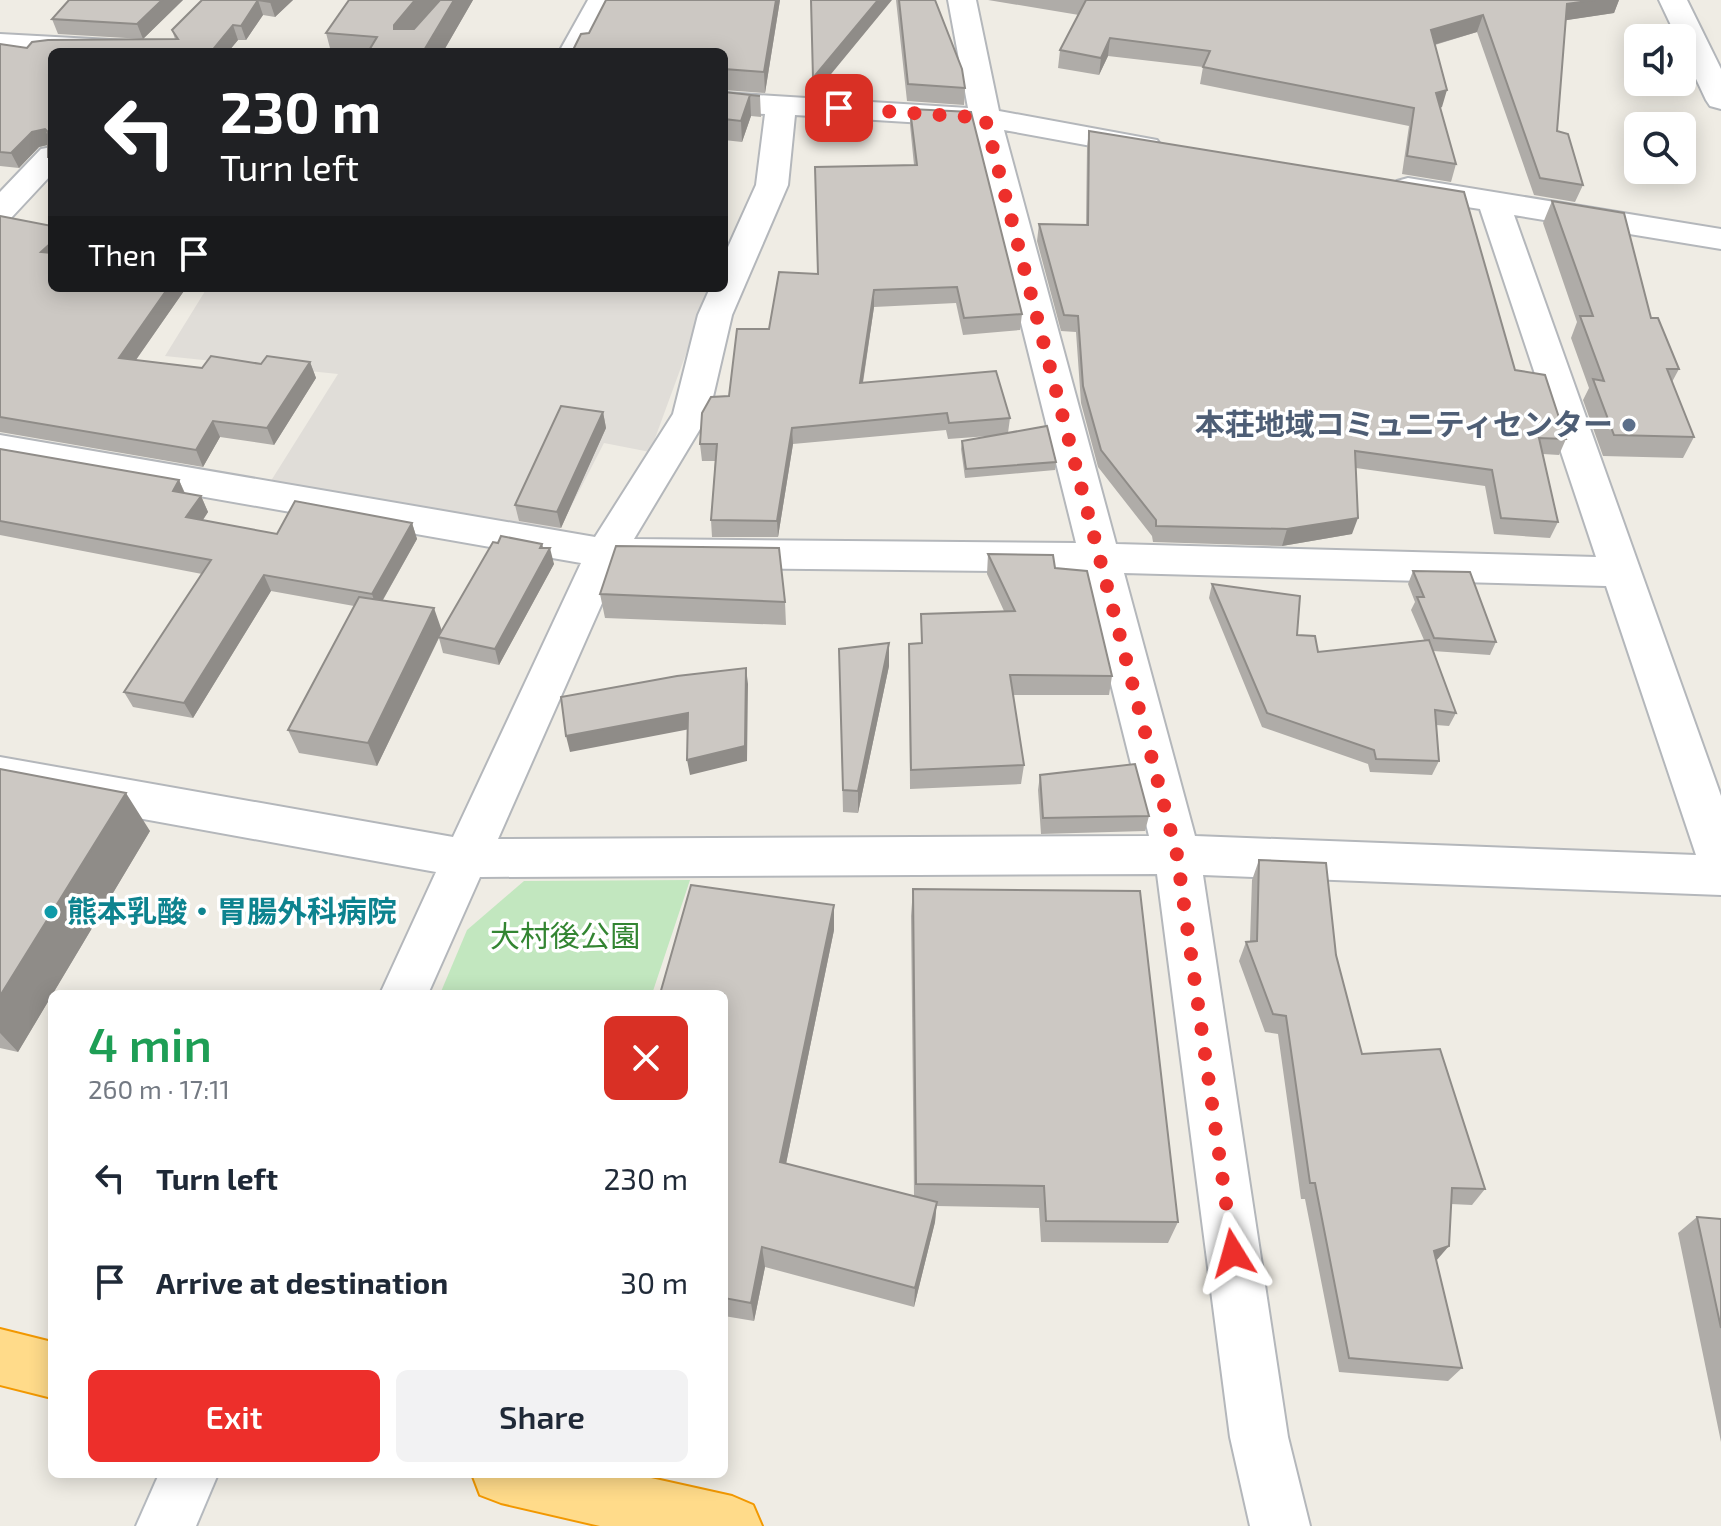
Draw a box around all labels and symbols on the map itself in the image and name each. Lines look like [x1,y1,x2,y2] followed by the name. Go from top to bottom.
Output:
[805,74,873,142] pin
[1195,405,1613,441] place label: 本荘地域コミュニティセンター
[1620,416,1638,434] marker: 本荘地域コミュニティセンター
[67,892,397,928] place label: 熊本乳酸・胃腸外科病院
[42,903,60,921] marker: 熊本乳酸・胃腸外科病院
[490,917,640,953] park label: 大村後公園
[1191,1211,1275,1295] position arrow

